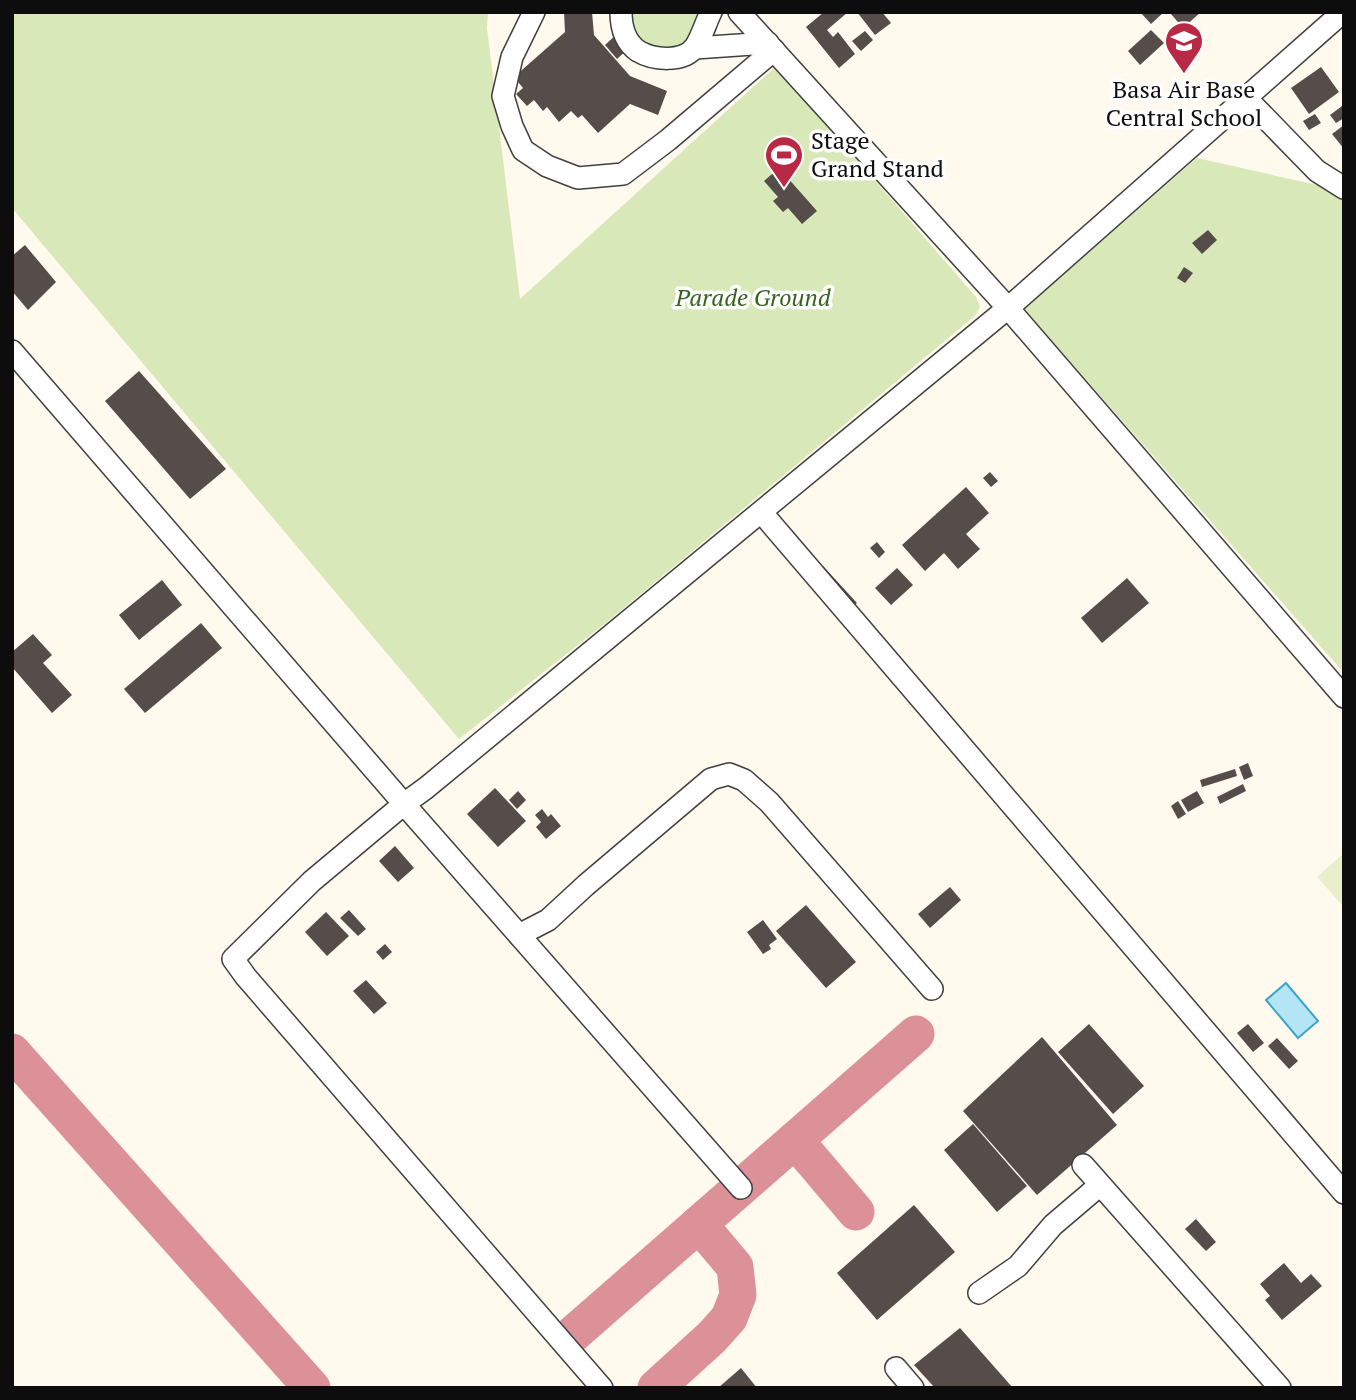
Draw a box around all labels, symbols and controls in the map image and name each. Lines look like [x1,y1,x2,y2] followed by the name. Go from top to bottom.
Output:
[1163,20,1205,75] school or university icon: Basa Air Base Central School
[1106,73,1262,133] place label: Basa Air Base Central School
[811,124,944,184] place label: Stage Grand Stand
[763,134,805,189] sports icon: Stage Grand Stand
[674,281,832,313] park label: Parade Ground

